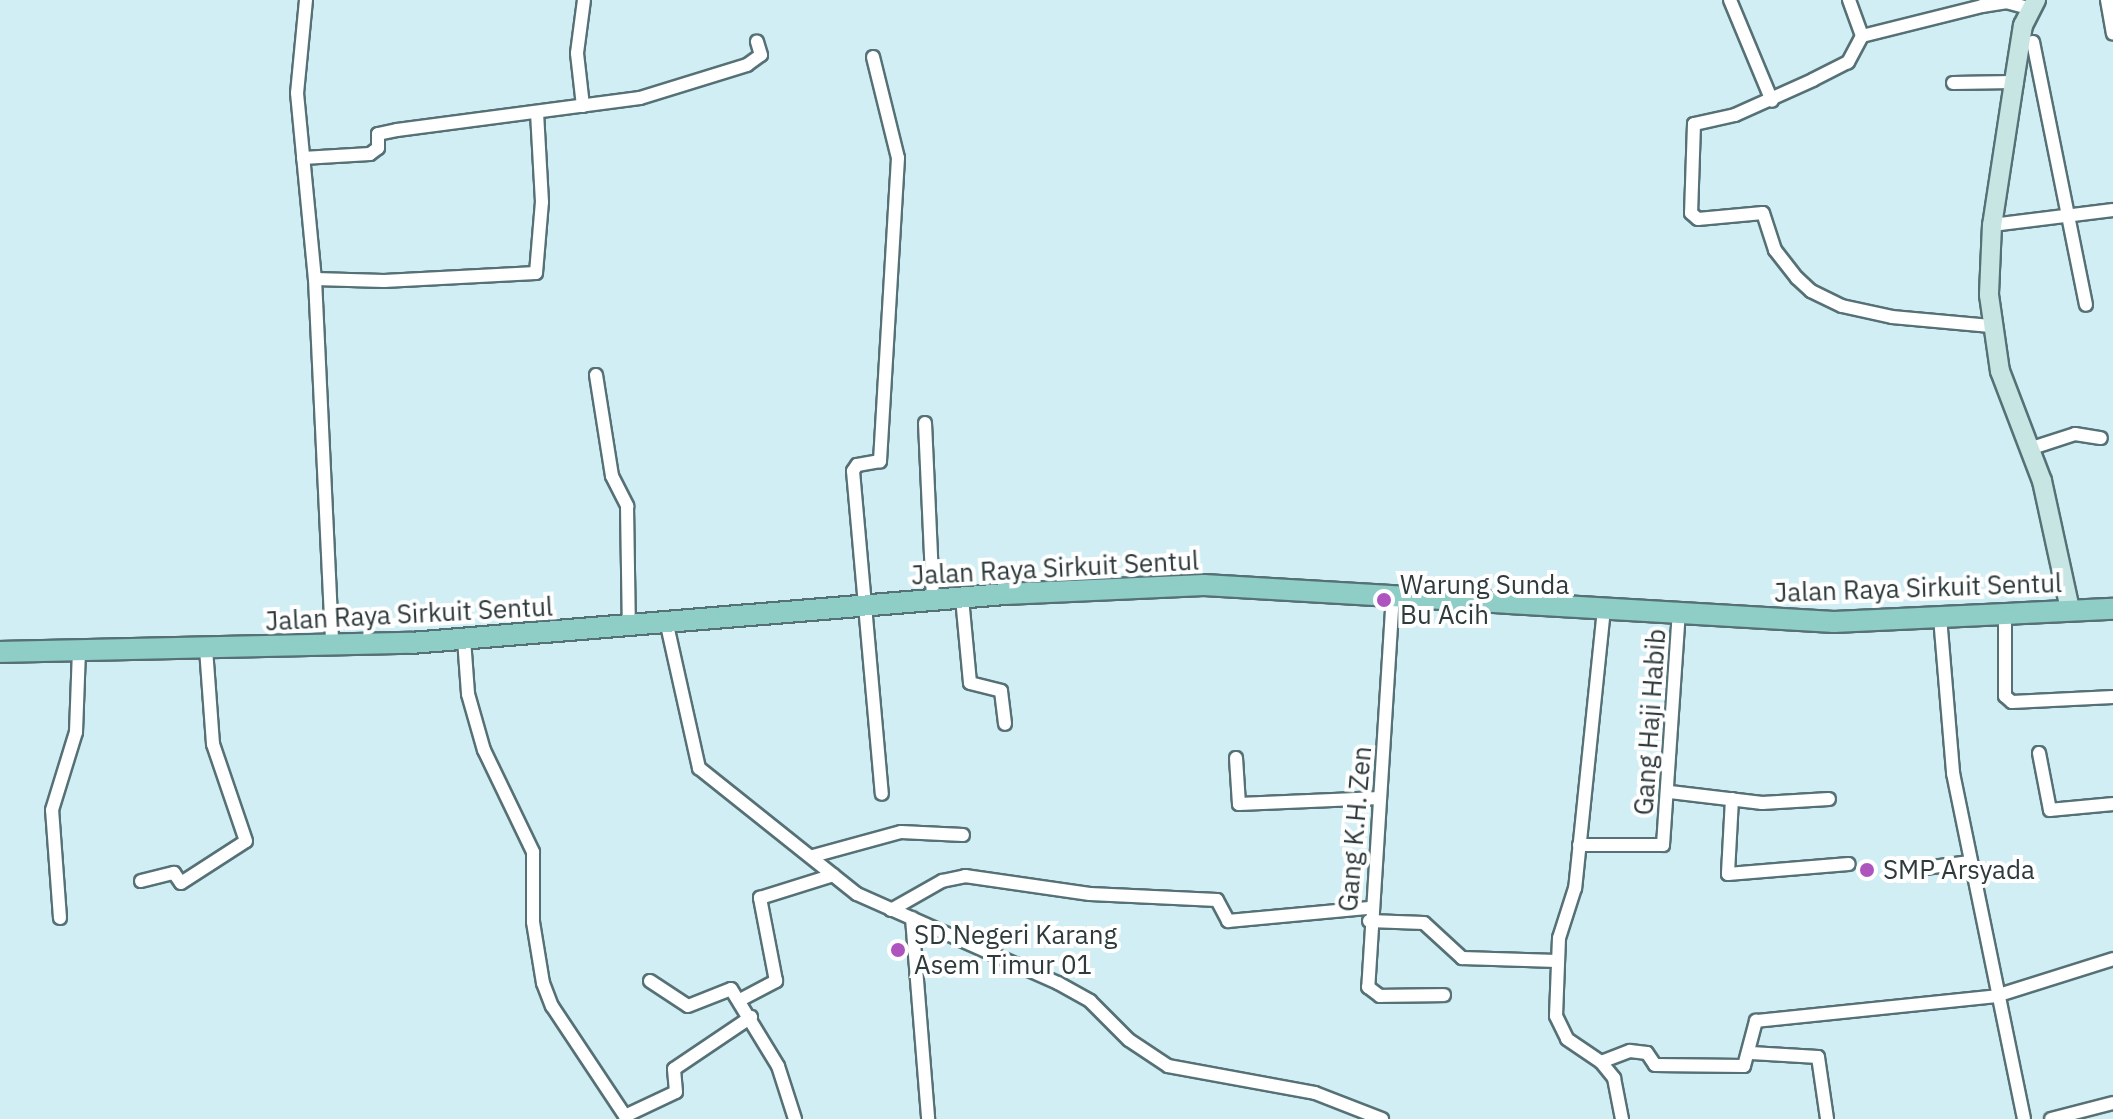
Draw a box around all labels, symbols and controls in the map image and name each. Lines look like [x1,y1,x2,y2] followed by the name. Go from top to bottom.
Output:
[910,545,1200,591] street label: Jalan Raya Sirkuit Sentul
[1774,567,2062,609] street label: Jalan Raya Sirkuit Sentul
[1400,569,1569,630] place label: Warung Sunda Bu Acih
[264,591,554,637] street label: Jalan Raya Sirkuit Sentul
[1375,591,1393,609] marker: Warung Sunda Bu Acih
[1628,628,1672,816] street label: Gang Haji Habib
[1332,745,1378,913] street label: Gang K.H. Zen
[1883,854,2035,886] place label: SMP Arsyada
[1858,861,1876,879] marker: SMP Arsyada
[914,919,1117,980] place label: SD Negeri Karang Asem Timur 01
[889,941,907,959] marker: SD Negeri Karang Asem Timur 01

